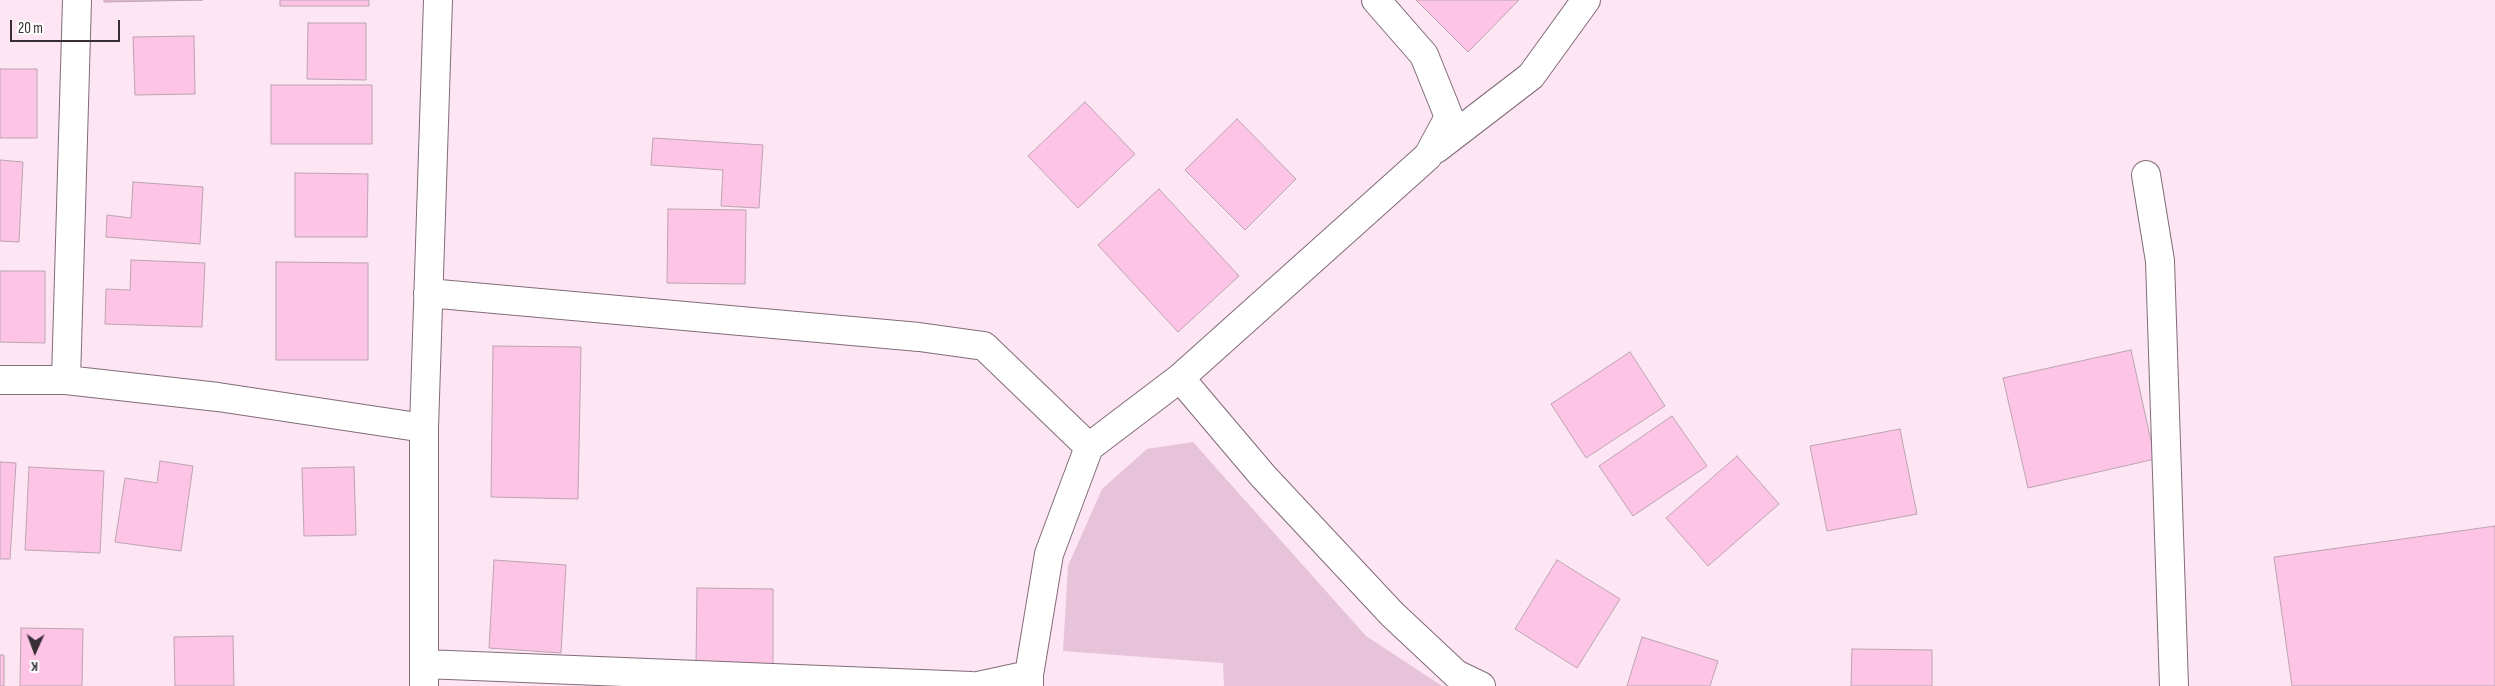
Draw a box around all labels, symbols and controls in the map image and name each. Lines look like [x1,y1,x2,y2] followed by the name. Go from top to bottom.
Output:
[12,10,122,42] scale bar
[18,19,43,38] text: 20 m
[10,626,60,676] north arrow
[31,658,38,675] text: K

